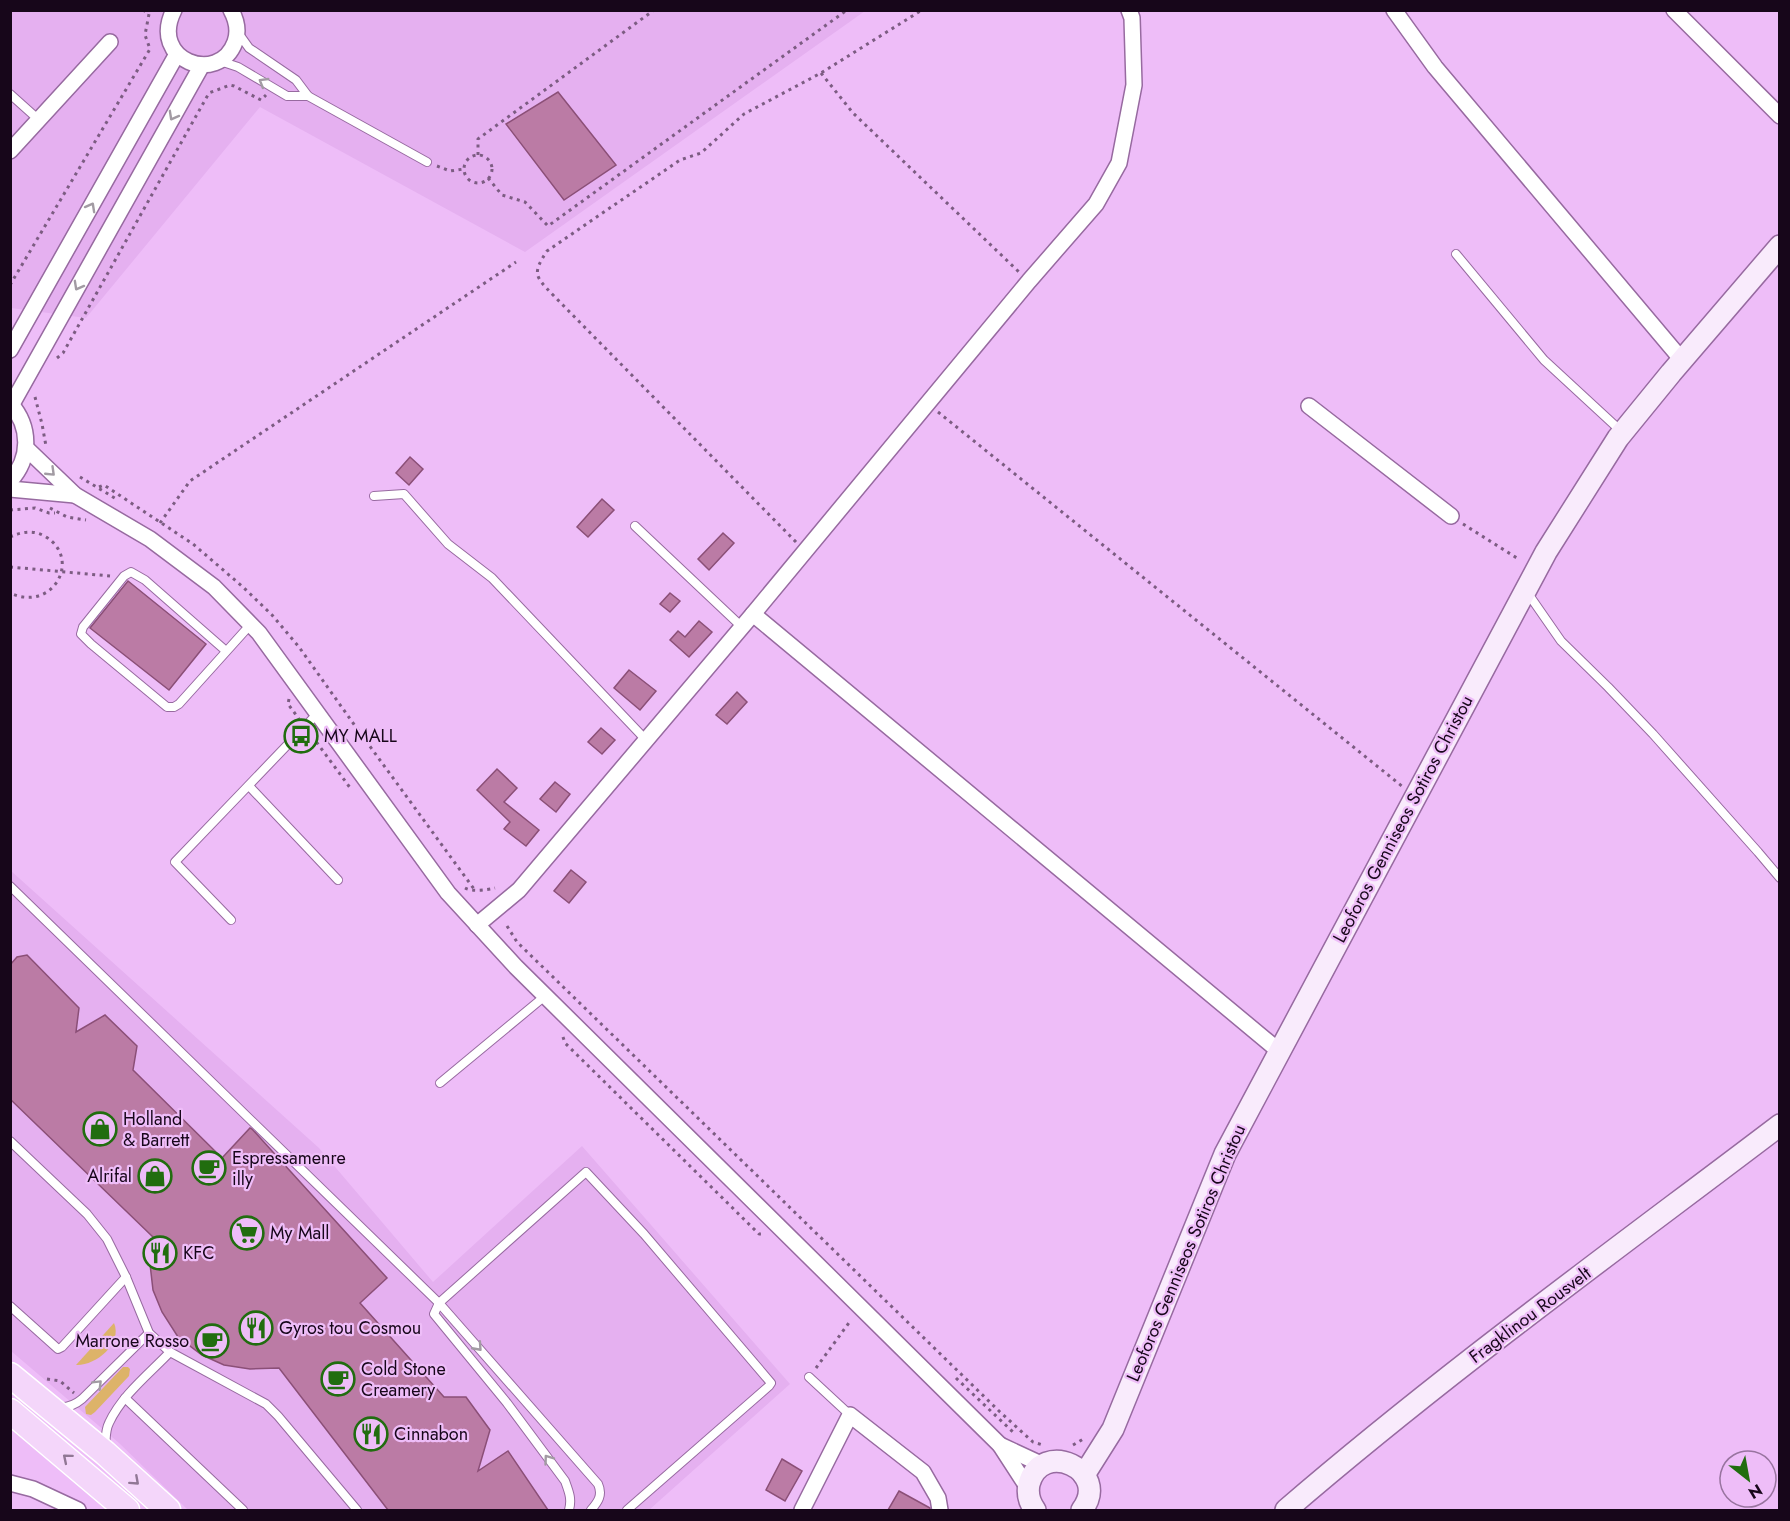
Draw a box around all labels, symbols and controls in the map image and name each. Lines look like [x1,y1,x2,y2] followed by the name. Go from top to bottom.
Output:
[259,77,269,89] one-way arrow
[169,110,180,120] one-way arrow
[84,203,95,214] one-way arrow
[74,280,85,290] one-way arrow
[43,464,54,475] one-way arrow
[1327,691,1479,947] street label: Leoforos Genniseos Sotiros Christou
[283,718,319,754] bus stop icon: MY MALL
[324,723,397,749] place label: MY MALL
[123,1106,190,1153] place label: Holland & Barrett
[82,1111,118,1147] shop icon: Holland & Barrett
[1120,1120,1252,1386] street label: Leoforos Genniseos Sotiros Christou
[232,1145,346,1192] place label: Espressamenre illy
[191,1150,227,1186] cafe icon: Espressamenre illy
[137,1158,173,1194] shop icon: Alrifal
[87,1163,132,1189] place label: Alrifal
[229,1215,265,1251] supermarket icon: My Mall
[270,1220,329,1246] place label: My Mall
[142,1235,178,1271] restaurant icon: KFC
[183,1240,215,1266] place label: KFC
[1464,1260,1597,1369] street label: Fragklinou Rousvelt
[238,1310,274,1346] restaurant icon: Gyros tou Cosmou
[279,1315,421,1341] place label: Gyros tou Cosmou
[194,1323,230,1359] cafe icon: Marrone Rosso
[75,1328,189,1354] place label: Marrone Rosso
[470,1340,481,1351] one-way arrow
[361,1356,446,1403] place label: Cold Stone Creamery
[320,1361,356,1397] cafe icon: Cold Stone Creamery
[91,1381,102,1391] one-way arrow
[353,1416,389,1452] restaurant icon: Cinnabon
[394,1421,468,1447] place label: Cinnabon
[1718,1449,1778,1509] north arrow
[545,1454,556,1465] one-way arrow
[63,1455,74,1466] one-way arrow
[129,1474,139,1485] one-way arrow
[1744,1478,1767,1505] text: N

